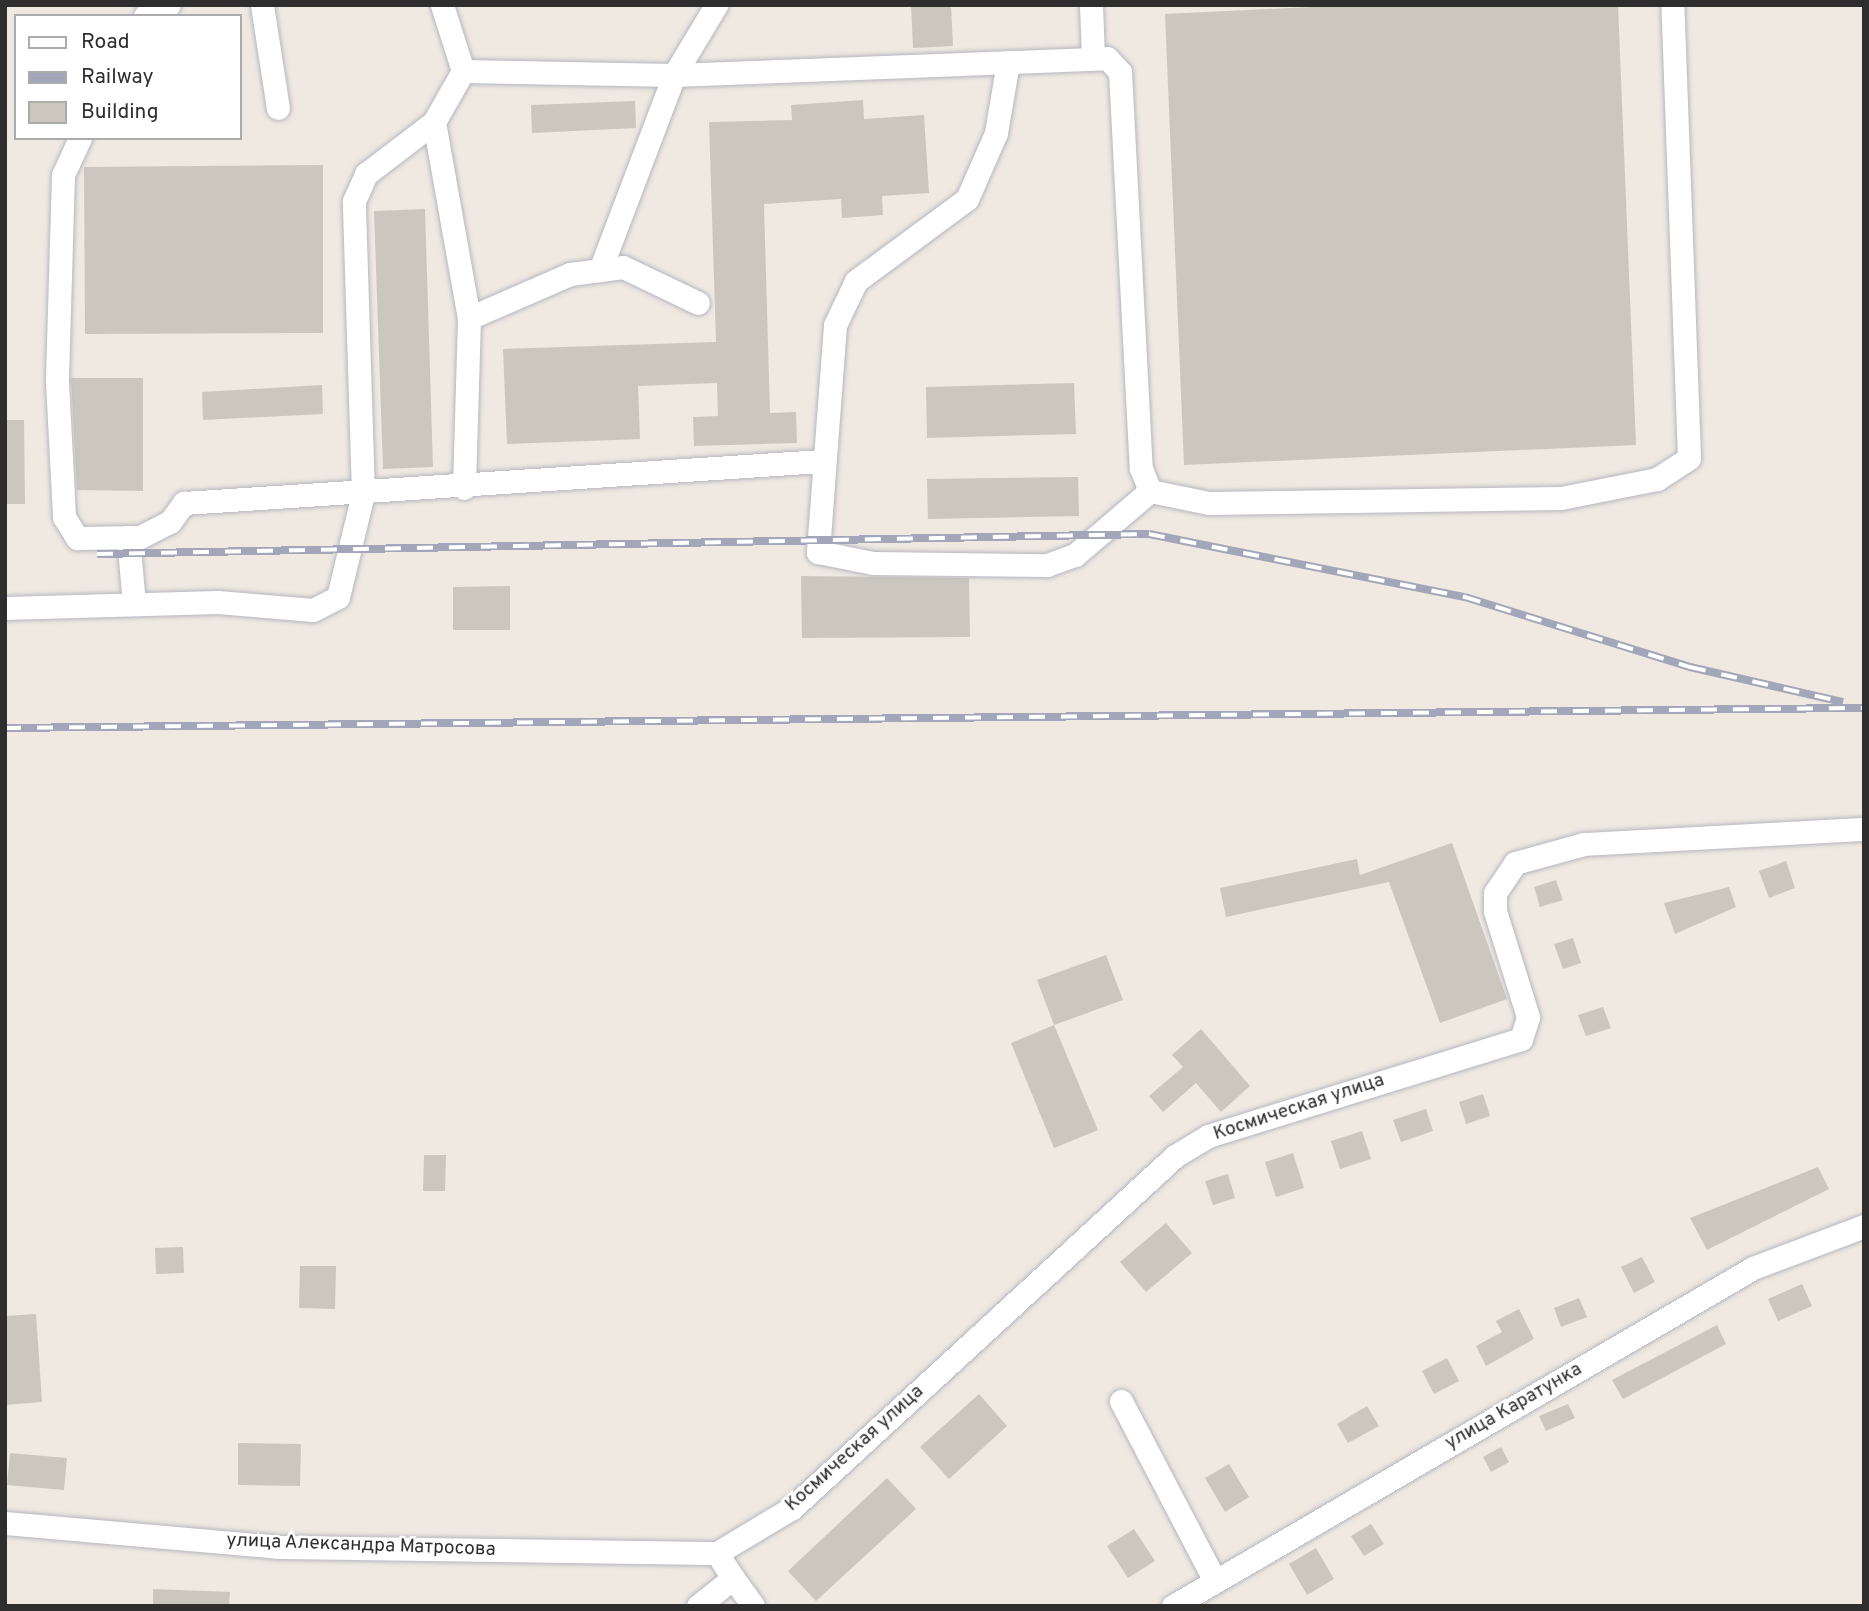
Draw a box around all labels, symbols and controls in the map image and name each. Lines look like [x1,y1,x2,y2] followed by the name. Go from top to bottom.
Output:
[14,14,242,140] legend
[81,29,130,56] text: Road
[81,64,154,91] text: Railway
[81,99,159,126] text: Building
[1211,1070,1387,1146] street label: Космическая улица
[1442,1359,1586,1455] street label: улица Каратунка
[781,1381,929,1517] street label: Космическая улица
[226,1530,496,1562] street label: улица Александра Матросова

